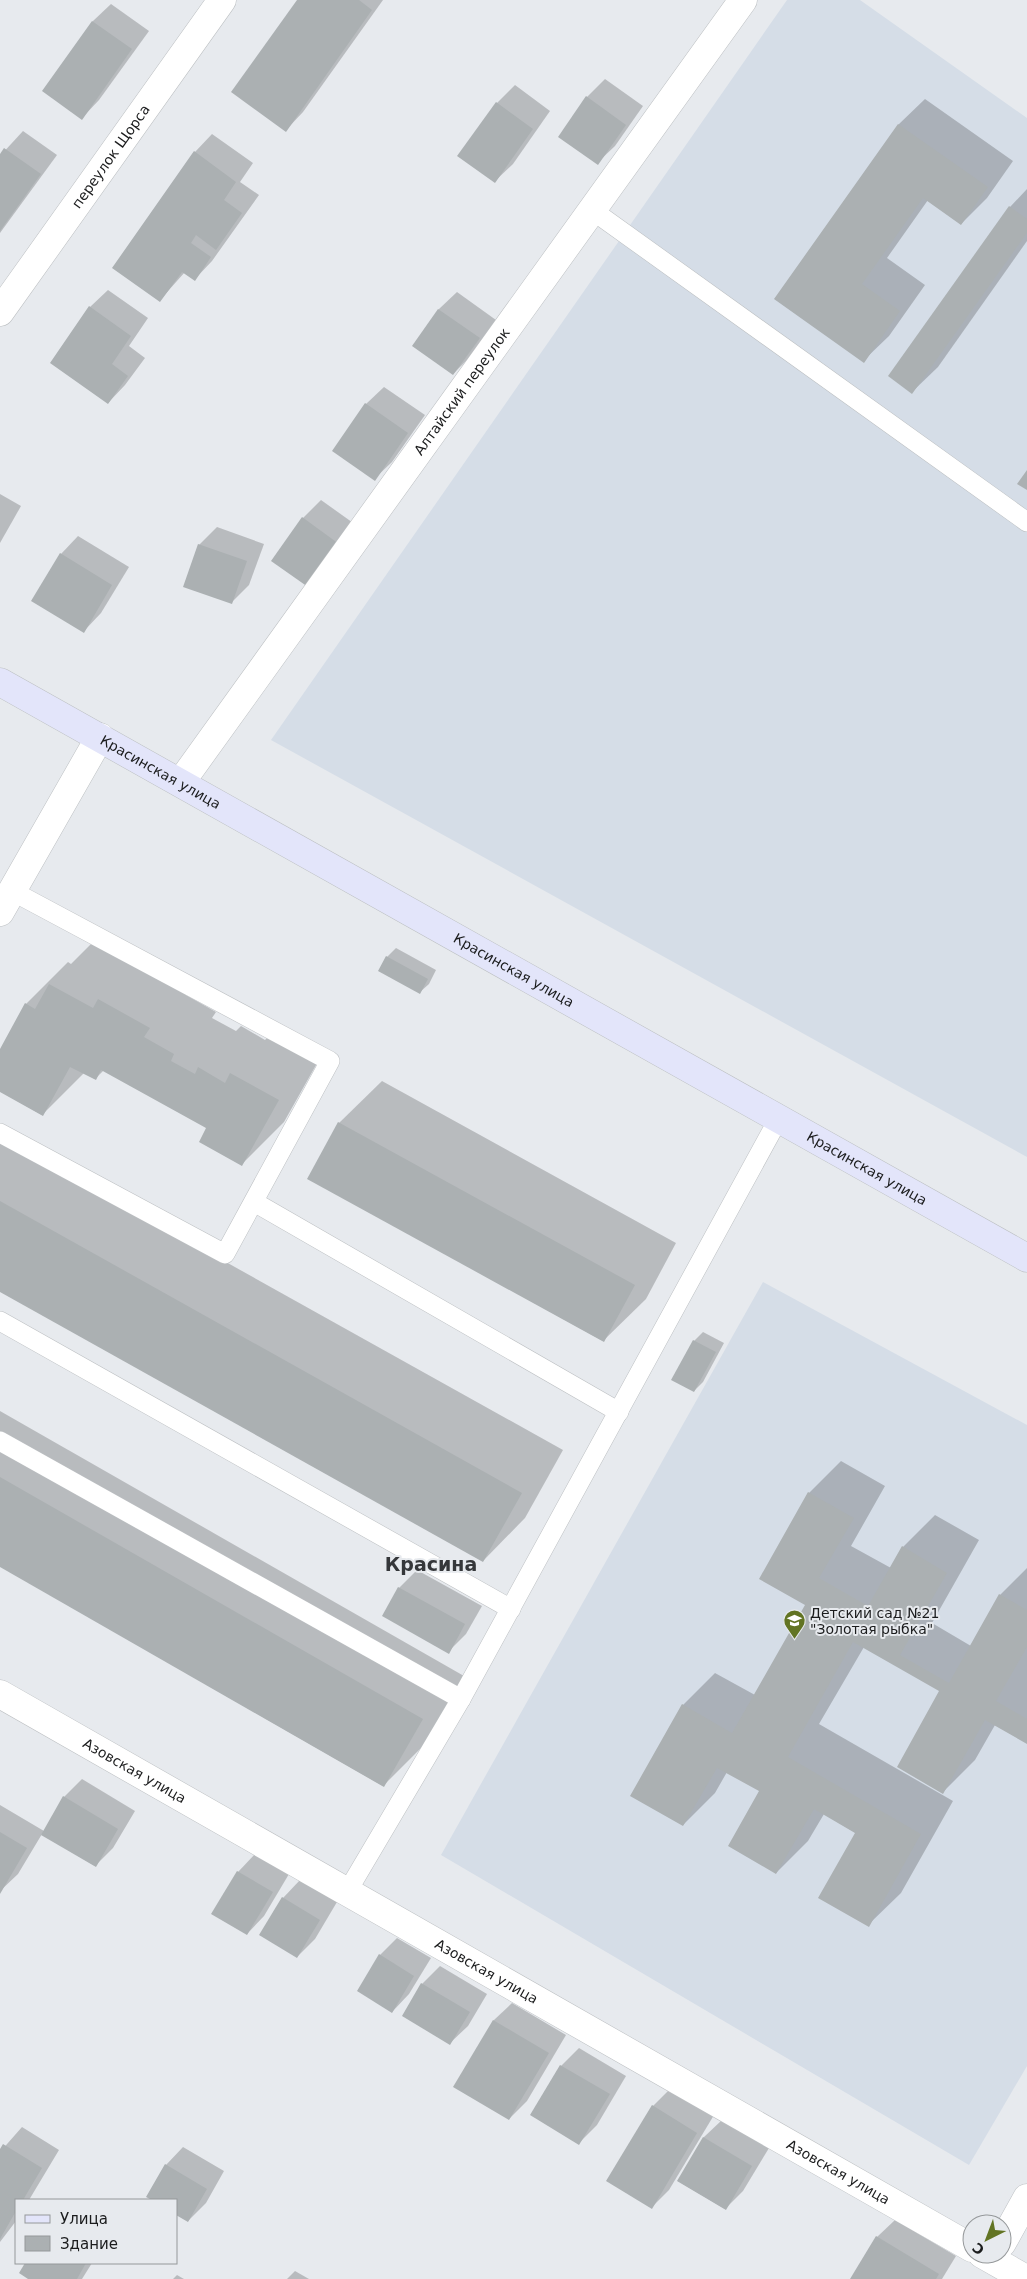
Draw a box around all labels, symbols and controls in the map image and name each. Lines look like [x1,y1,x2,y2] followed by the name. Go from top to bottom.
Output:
[69,102,153,211] street label: переулок Щорса
[411,325,513,458] street label: Алтайский переулок
[97,732,224,812] street label: Красинская улица
[451,930,577,1010] street label: Красинская улица
[804,1128,930,1208] street label: Красинская улица
[385,1553,477,1575] district label: Красина
[810,1605,939,1637] place label: Детский сад №21 "Золотая рыбка"
[782,1609,806,1640] school or university icon: Детский сад №21 "Золотая рыбка"
[80,1735,189,1806] street label: Азовская улица
[432,1936,541,2007] street label: Азовская улица
[784,2136,893,2208] street label: Азовская улица
[15,2199,178,2264] legend
[60,2210,108,2228] text: Улица
[962,2214,1012,2264] north arrow
[60,2235,118,2253] text: Здание
[969,2239,987,2258] text: С

